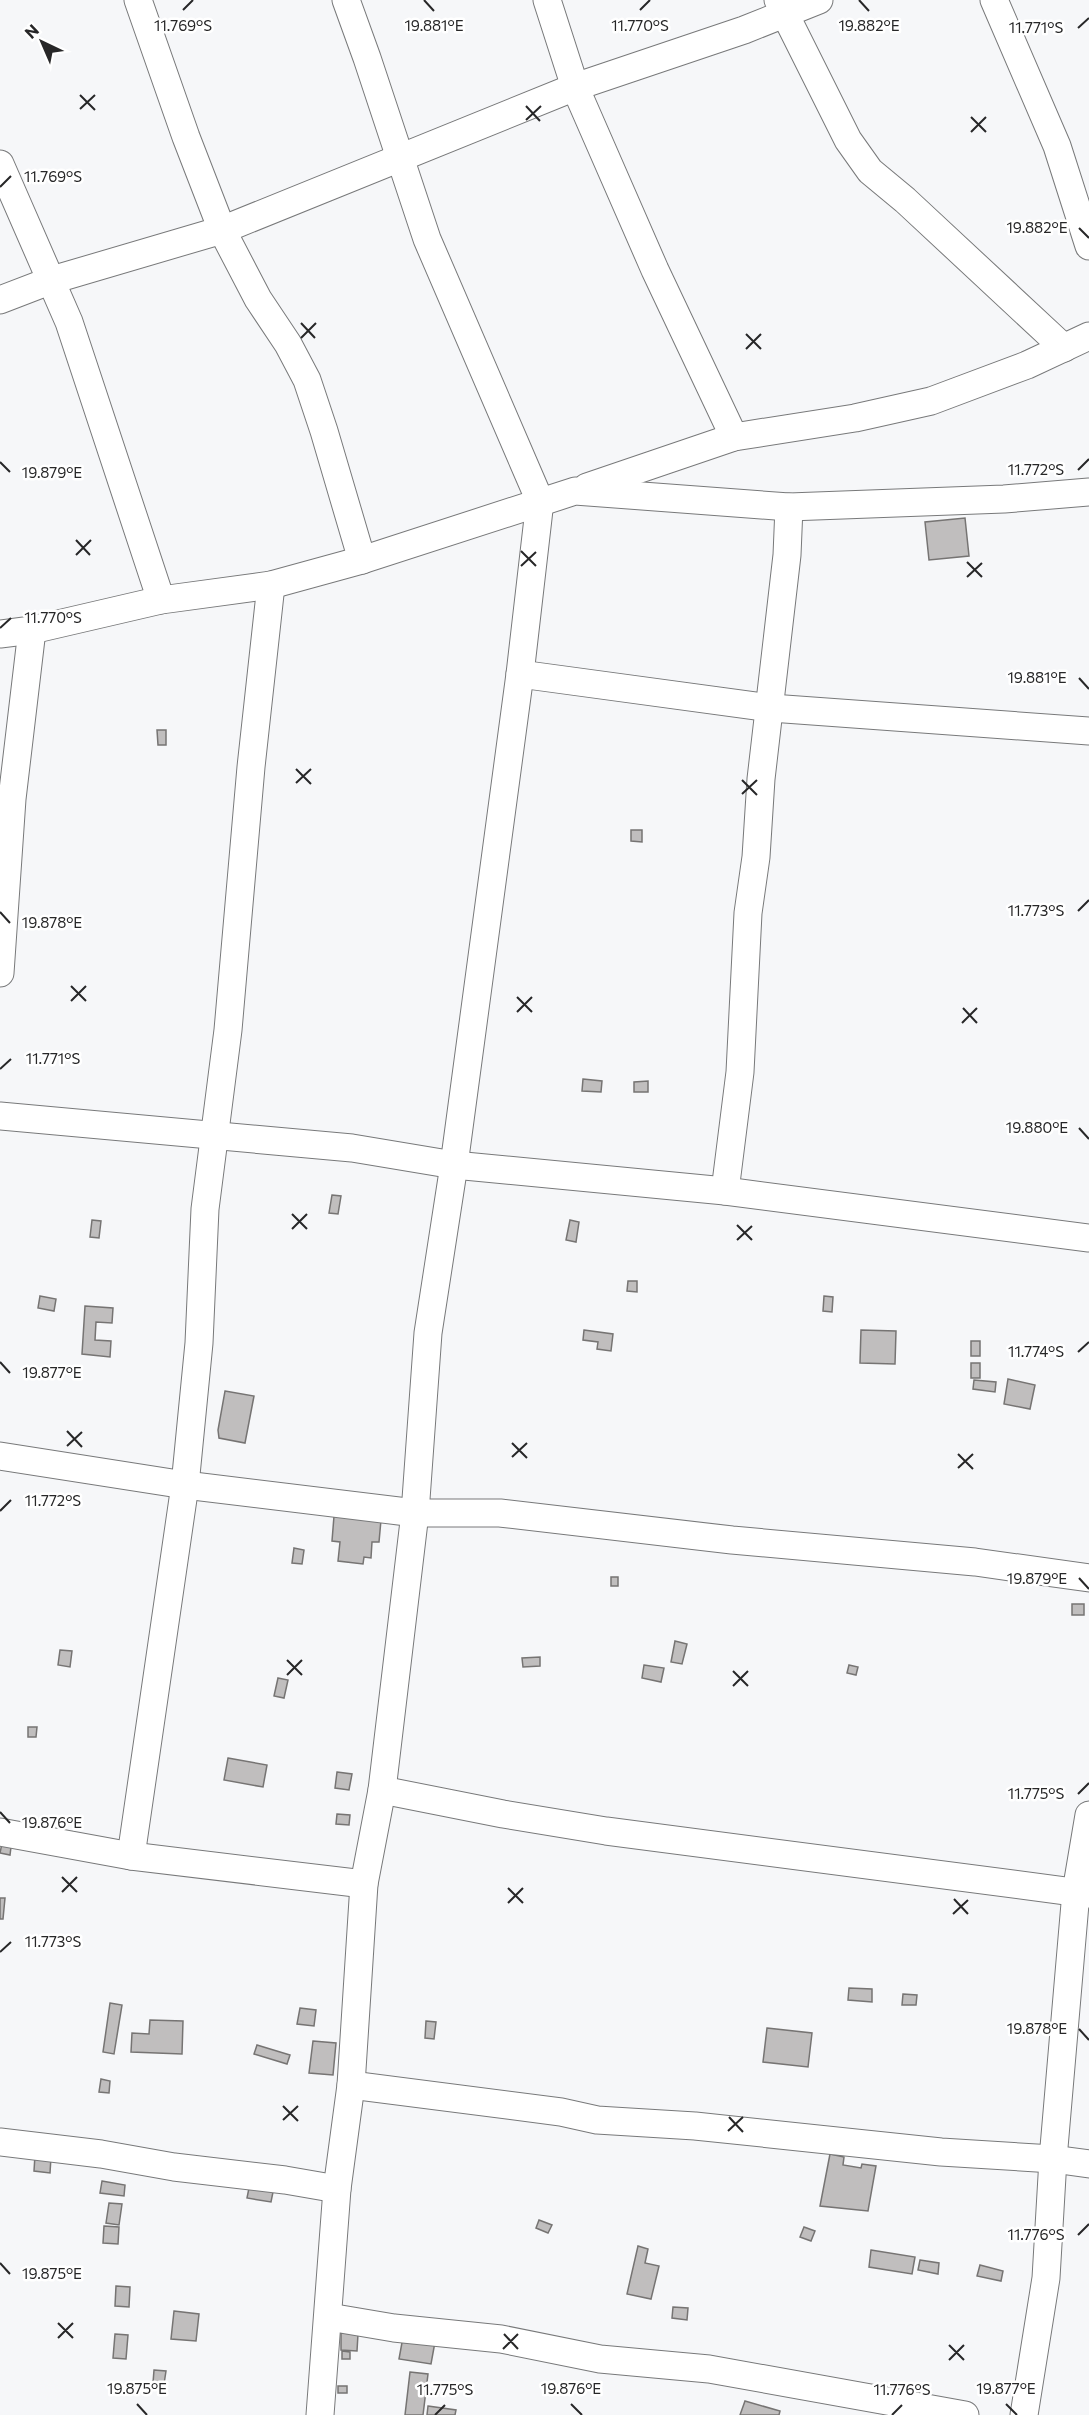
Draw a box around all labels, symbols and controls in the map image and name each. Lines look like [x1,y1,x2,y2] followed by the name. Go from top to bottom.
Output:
[12,12,72,72] north arrow
[154,16,212,34] text: 11.769°S
[404,16,464,34] text: 19.881°E
[611,16,669,34] text: 11.770°S
[838,16,900,34] text: 19.882°E
[1009,18,1063,36] text: 11.771°S
[20,20,42,42] text: N
[24,167,82,185] text: 11.769°S
[1006,218,1068,236] text: 19.882°E
[1008,460,1064,478] text: 11.772°S
[22,463,82,481] text: 19.879°E
[24,608,82,626] text: 11.770°S
[1007,668,1067,686] text: 19.881°E
[1008,901,1064,919] text: 11.773°S
[22,913,82,931] text: 19.878°E
[26,1049,80,1067] text: 11.771°S
[1006,1118,1068,1136] text: 19.880°E
[1008,1342,1064,1360] text: 11.774°S
[22,1363,82,1381] text: 19.877°E
[25,1491,81,1509] text: 11.772°S
[1007,1569,1067,1587] text: 19.879°E
[1008,1784,1064,1802] text: 11.775°S
[22,1813,82,1831] text: 19.876°E
[25,1932,81,1950] text: 11.773°S
[1007,2019,1067,2037] text: 19.878°E
[1008,2225,1065,2243] text: 11.776°S
[22,2264,82,2282] text: 19.875°E
[107,2379,167,2397] text: 19.875°E
[541,2379,601,2397] text: 19.876°E
[976,2379,1036,2397] text: 19.877°E
[417,2380,473,2398] text: 11.775°S
[874,2380,931,2398] text: 11.776°S

